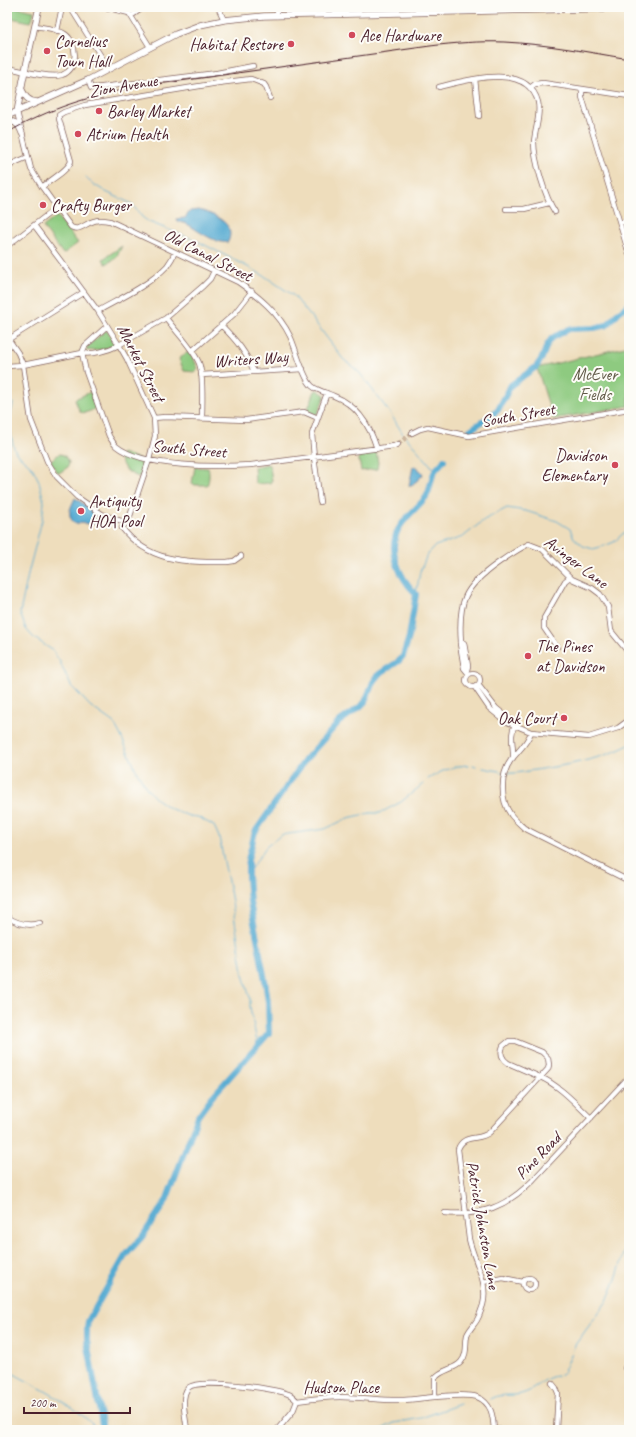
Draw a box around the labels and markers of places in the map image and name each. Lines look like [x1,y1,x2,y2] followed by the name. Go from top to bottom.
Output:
[360,25,442,46] place label: Ace Hardware
[347,30,357,40] marker: Ace Hardware
[55,31,113,72] place label: Cornelius Town Hall
[190,34,284,55] place label: Habitat Restore
[286,39,296,49] marker: Habitat Restore
[42,46,52,56] marker: Cornelius Town Hall
[107,101,193,122] place label: Barley Market
[94,106,104,116] marker: Barley Market
[86,124,168,145] place label: Atrium Health
[73,129,83,139] marker: Atrium Health
[51,195,133,216] place label: Crafty Burger
[38,200,48,210] marker: Crafty Burger
[542,445,608,486] place label: Davidson Elementary
[610,460,620,470] marker: Davidson Elementary
[89,491,145,532] place label: Antiquity HOA Pool
[76,506,86,516] marker: Antiquity HOA Pool
[536,636,605,677] place label: The Pines at Davidson
[523,651,533,661] marker: The Pines at Davidson
[498,708,558,729] place label: Oak Court
[559,713,569,723] marker: Oak Court

